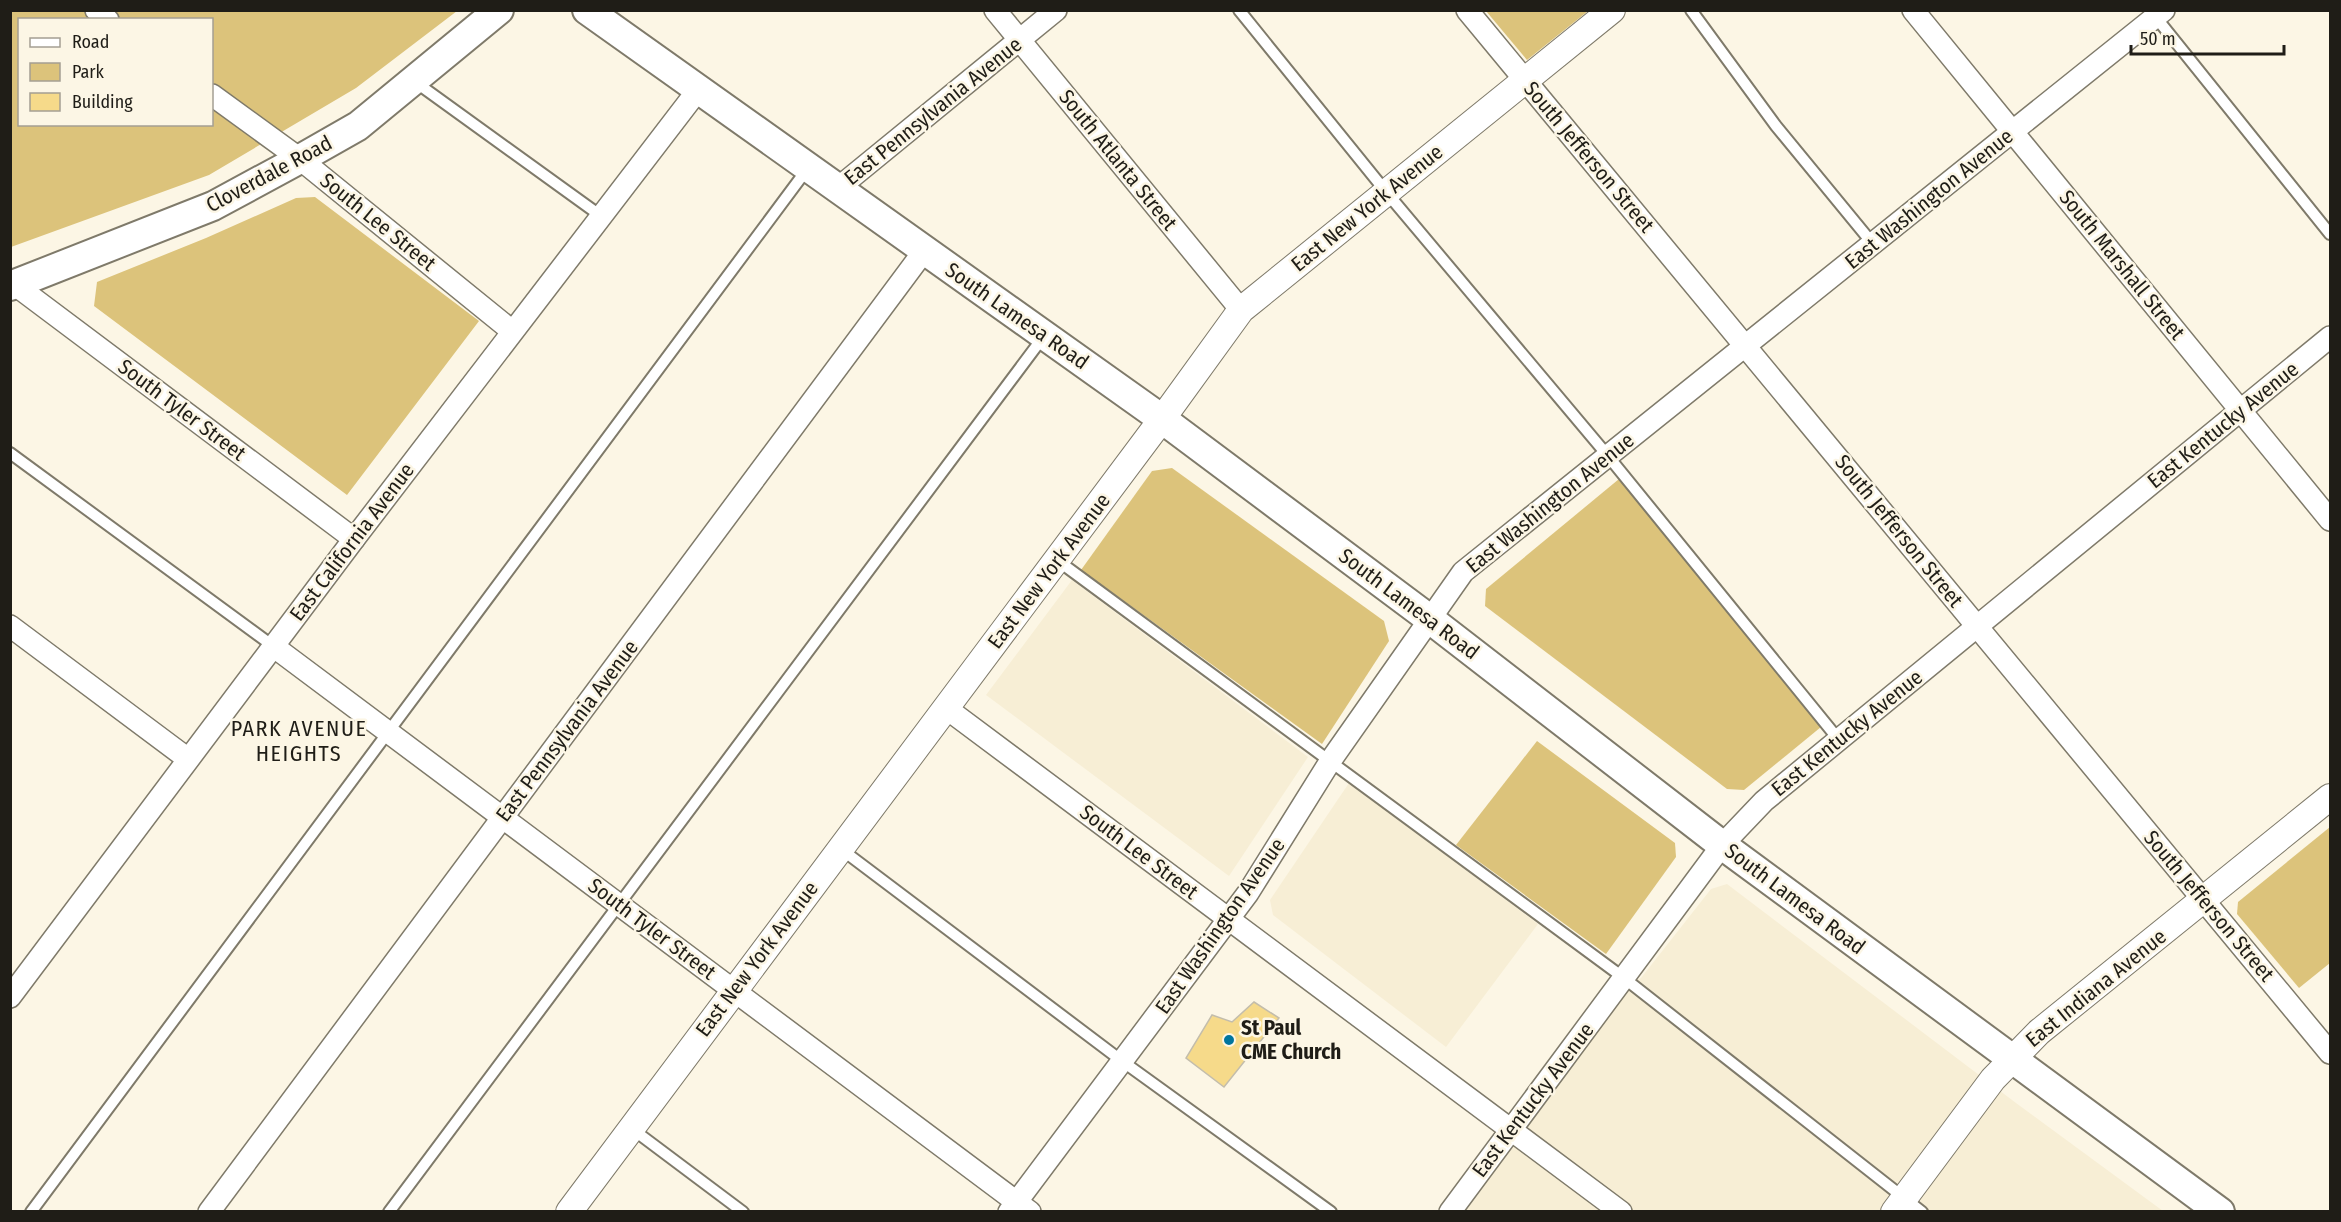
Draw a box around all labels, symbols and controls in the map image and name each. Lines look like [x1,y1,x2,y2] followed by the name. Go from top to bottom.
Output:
[18,18,213,126] legend
[2131,18,2284,56] scale bar
[2140,28,2176,50] text: 50 m
[72,31,109,53] text: Road
[839,31,1027,191] street label: East Pennsylvania Avenue
[72,61,105,83] text: Park
[1518,76,1660,238] street label: South Jefferson Street
[1053,84,1183,236] street label: South Atlanta Street
[72,91,133,113] text: Building
[1840,123,2018,275] street label: East Washington Avenue
[202,130,336,218] street label: Cloverdale Road
[1286,139,1448,277] street label: East New York Avenue
[315,167,441,277] street label: South Lee Street
[2054,185,2191,345] street label: South Marshall Street
[940,257,1094,375] street label: South Lamesa Road
[113,353,251,467] street label: South Tyler Street
[2142,356,2304,494] street label: East Kentucky Avenue
[1461,427,1639,579] street label: East Washington Avenue
[1829,449,1969,613] street label: South Jefferson Street
[284,458,420,626] street label: East California Avenue
[982,488,1116,654] street label: East New York Avenue
[1334,543,1484,665] street label: South Lamesa Road
[490,635,644,827] street label: East Pennsylvania Avenue
[1766,664,1928,802] street label: East Kentucky Avenue
[231,715,367,767] district label: PARK AVENUE HEIGHTS
[1075,799,1203,905] street label: South Lee Street
[2138,825,2280,987] street label: South Jefferson Street
[1149,833,1291,1019] street label: East Washington Avenue
[1720,838,1870,960] street label: South Lamesa Road
[583,872,721,986] street label: South Tyler Street
[690,876,824,1042] street label: East New York Avenue
[2020,923,2172,1053] street label: East Indiana Avenue
[1241,1015,1341,1065] place label: St Paul CME Church
[1466,1018,1600,1182] street label: East Kentucky Avenue
[1222,1033,1236,1047] marker: St Paul CME Church

